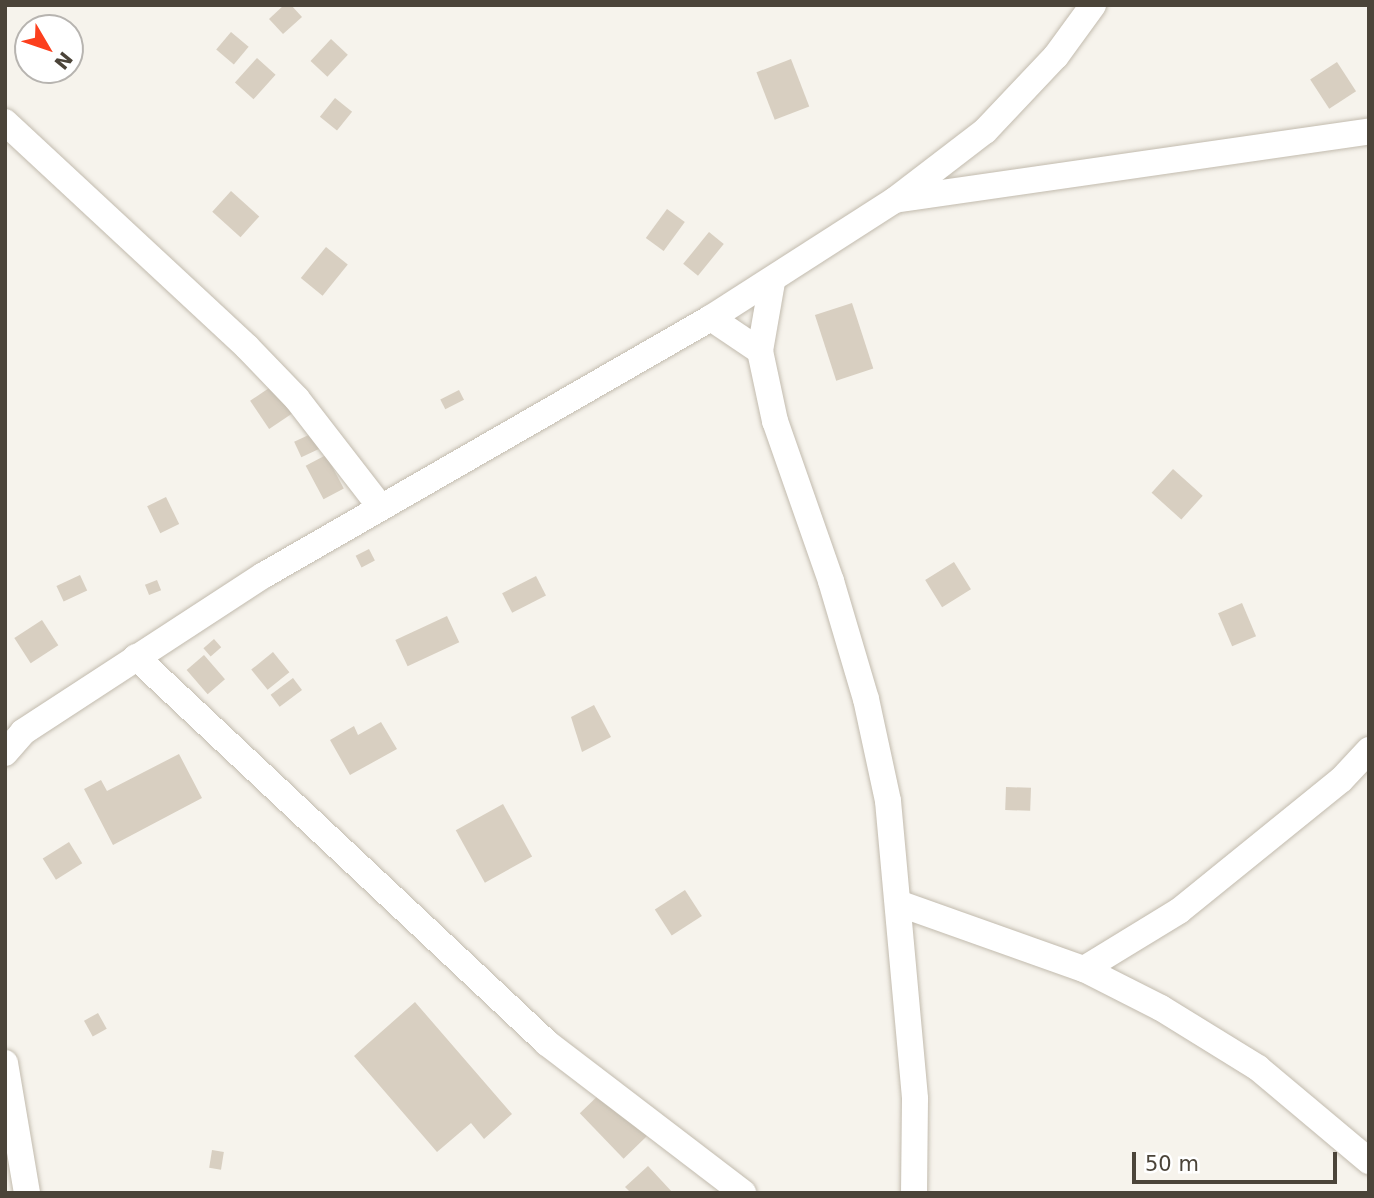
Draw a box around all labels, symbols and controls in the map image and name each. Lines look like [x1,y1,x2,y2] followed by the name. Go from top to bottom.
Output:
[14,14,84,84] north arrow
[50,48,77,74] text: N
[1136,1138,1341,1182] scale bar
[1145,1152,1199,1176] text: 50 m

